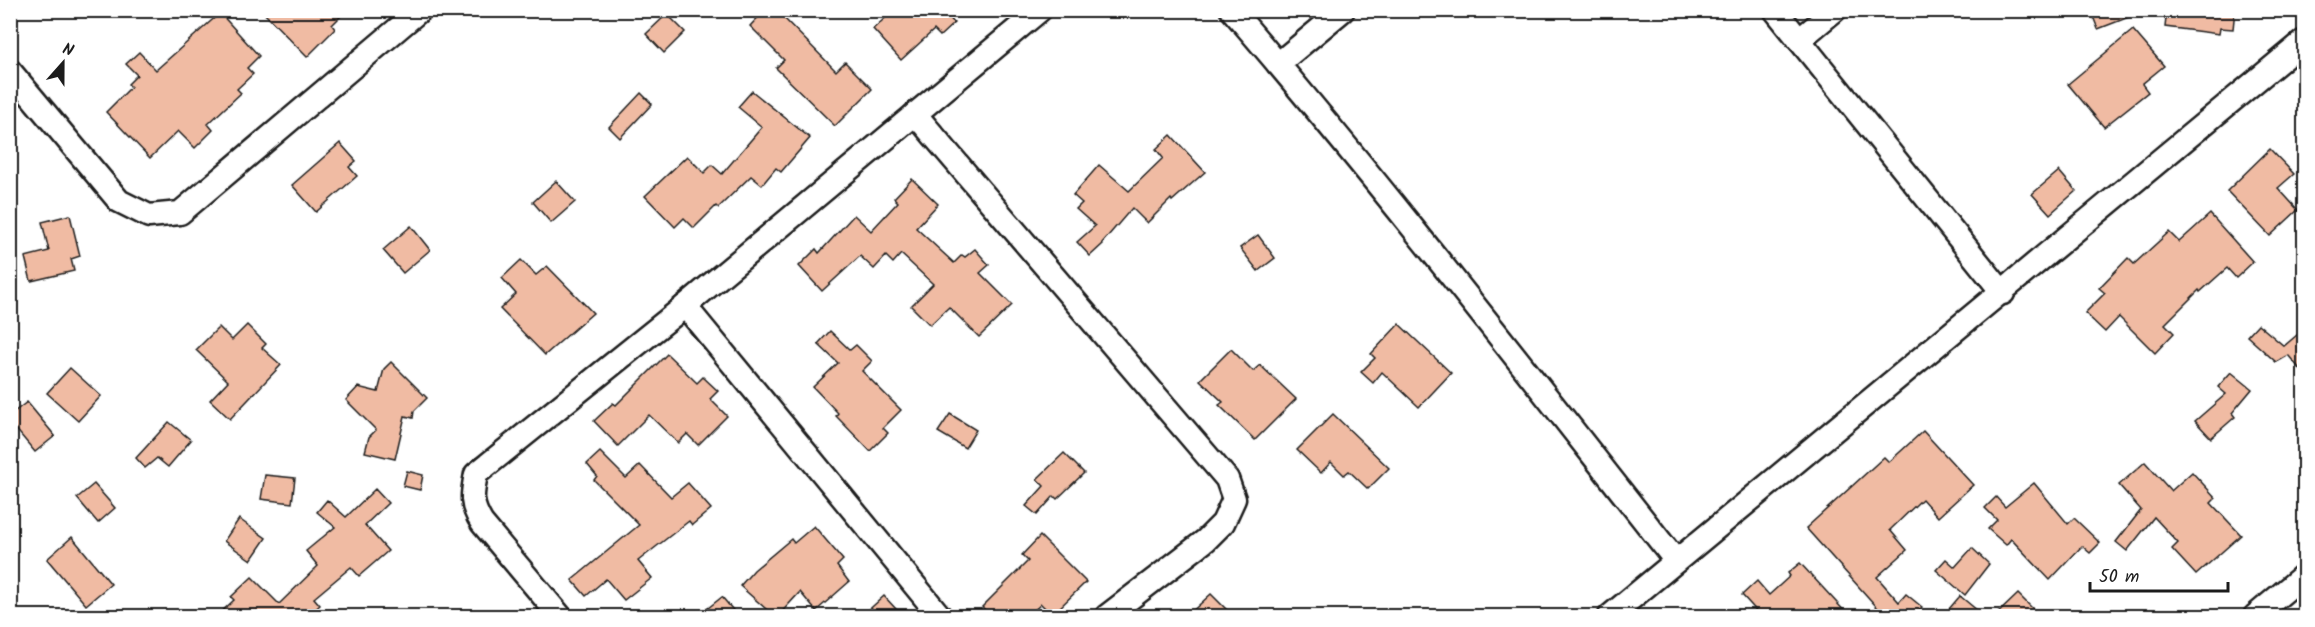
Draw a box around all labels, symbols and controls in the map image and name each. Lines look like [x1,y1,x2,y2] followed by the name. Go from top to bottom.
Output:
[33,33,93,93] north arrow
[59,37,77,64] text: N
[2090,555,2228,593] scale bar
[2099,563,2139,592] text: 50 m

